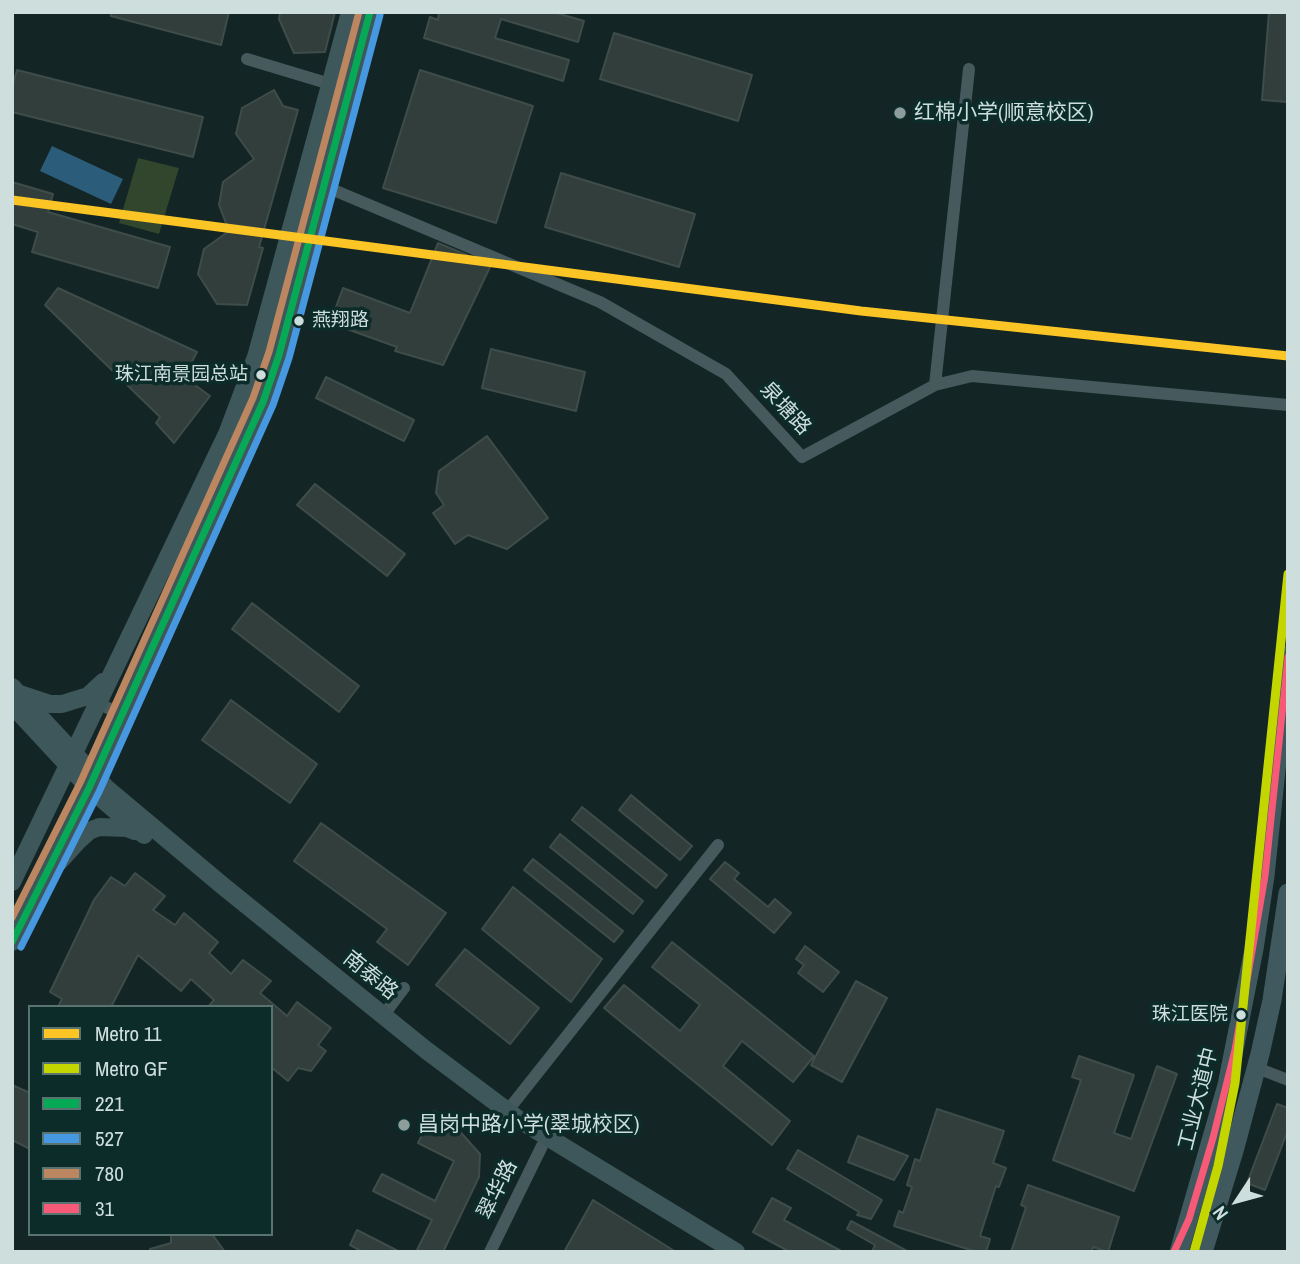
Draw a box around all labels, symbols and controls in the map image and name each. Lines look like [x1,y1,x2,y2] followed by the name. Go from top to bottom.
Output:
[914,100,1093,126] place label: 红棉小学(顺意校区)
[892,105,908,121] marker: 红棉小学(顺意校区)
[312,310,369,332] place label: 燕翔路
[292,314,306,328] marker: 燕翔路
[115,364,248,386] place label: 珠江南景园总站
[254,368,268,382] marker: 珠江南景园总站
[754,377,816,441] street label: 泉塘路
[338,946,402,1006] street label: 南泰路
[1152,1004,1228,1026] place label: 珠江医院
[28,1005,273,1236] legend
[1234,1008,1248,1022] marker: 珠江医院
[95,1019,162,1048] text: Metro 11
[1174,1045,1224,1153] street label: 工业大道中
[95,1054,168,1083] text: Metro GF
[95,1089,124,1118] text: 221
[418,1112,639,1138] place label: 昌岗中路小学(翠城校区)
[396,1117,412,1133] marker: 昌岗中路小学(翠城校区)
[95,1124,124,1153] text: 527
[473,1156,523,1224] street label: 翠华路
[95,1159,124,1188] text: 780
[1202,1166,1272,1236] north arrow
[95,1194,114,1223] text: 31
[1206,1201,1234,1226] text: N

